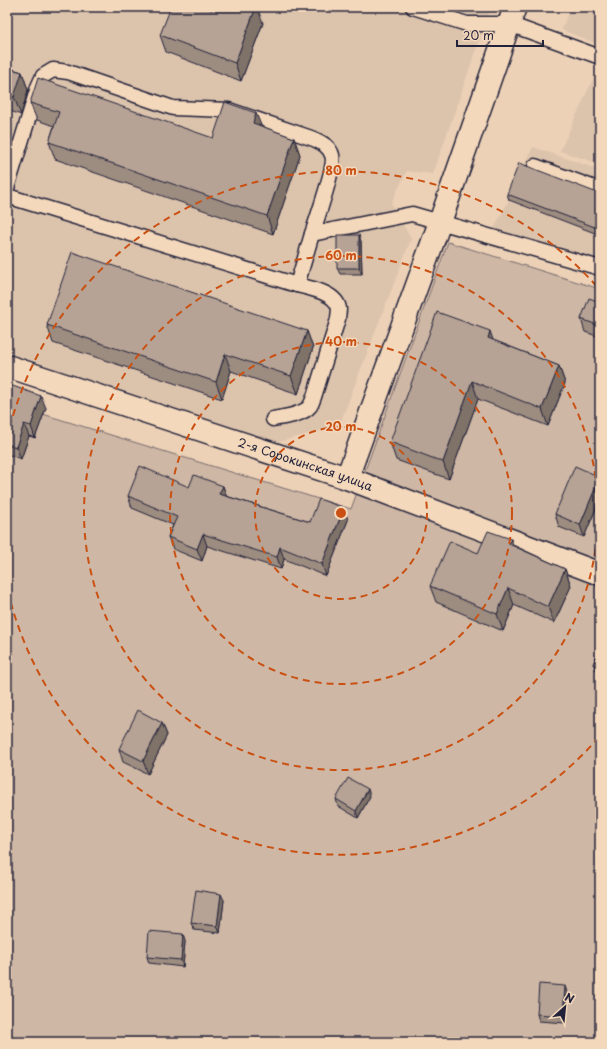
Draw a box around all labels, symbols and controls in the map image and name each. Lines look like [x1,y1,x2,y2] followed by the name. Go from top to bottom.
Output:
[457,22,543,48] scale bar
[463,26,494,44] text: 20 m
[325,161,357,179] text: 80 m
[325,246,357,264] text: 60 m
[325,332,357,350] text: 40 m
[325,417,357,435] text: 20 m
[236,433,376,495] street label: 2-я Сорокинская улица
[334,506,348,520] centre of rings
[545,987,585,1027] north arrow
[562,988,578,1007] text: N

